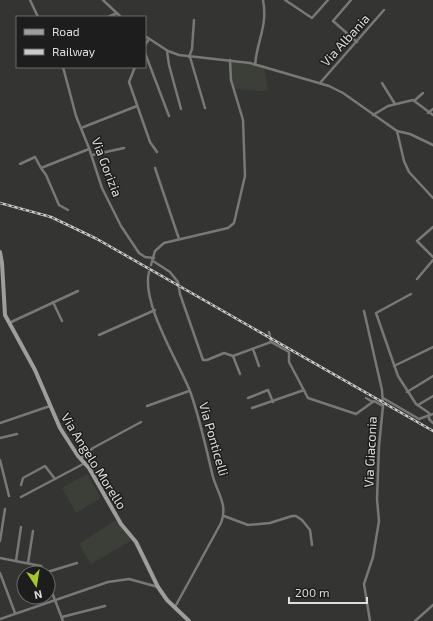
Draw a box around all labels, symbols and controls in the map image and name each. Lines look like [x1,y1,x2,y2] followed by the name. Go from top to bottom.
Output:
[317,10,373,70] street label: Via Albania
[16,16,146,68] legend
[52,24,80,38] text: Road
[52,44,96,58] text: Railway
[88,135,126,199] street label: Via Gorizia
[196,400,232,478] street label: Via Ponticelli
[58,410,130,512] street label: Via Angelo Morello
[360,416,380,488] street label: Via Giaconia
[16,565,56,605] north arrow
[289,579,367,605] scale bar
[295,585,329,599] text: 200 m
[33,588,43,602] text: N

